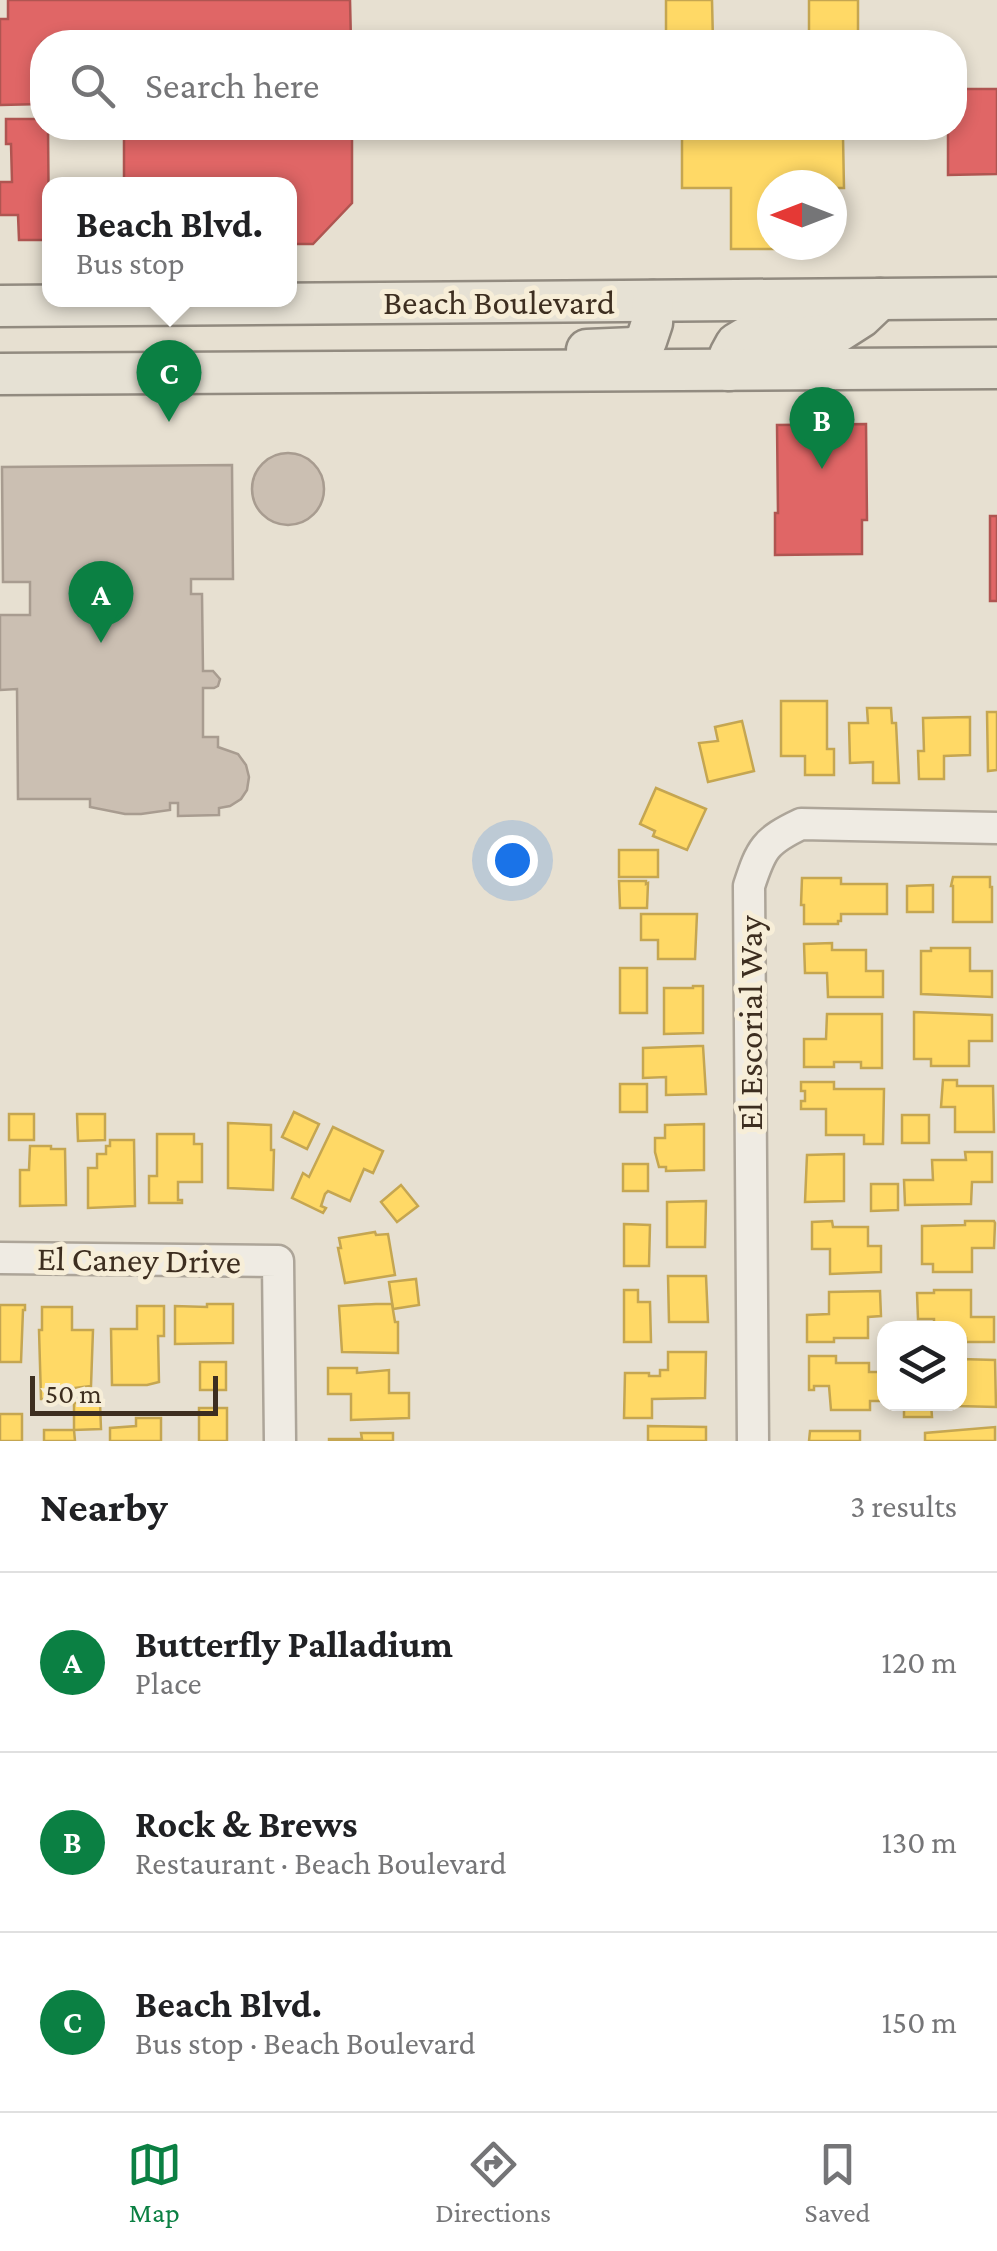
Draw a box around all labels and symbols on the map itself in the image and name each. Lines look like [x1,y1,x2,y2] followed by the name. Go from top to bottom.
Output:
[757,170,847,260] north arrow
[383,283,615,322] street label: Beach Boulevard
[136,340,202,422] pin: C
[790,386,854,469] pin: B
[68,560,134,643] pin: A
[487,835,538,886] your location
[731,914,770,1131] street label: El Escorial Way
[36,1239,242,1281] street label: El Caney Drive
[30,1371,218,1416] scale bar

